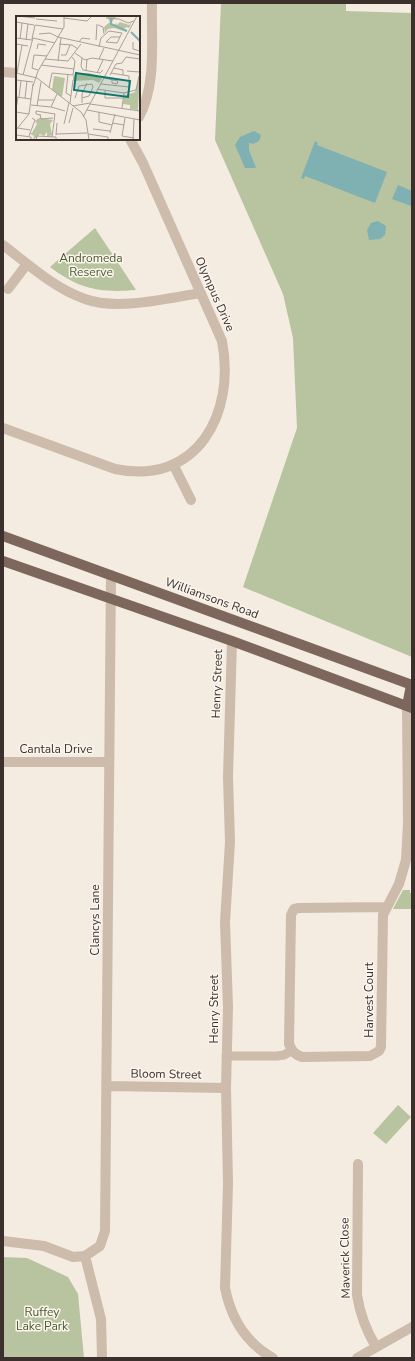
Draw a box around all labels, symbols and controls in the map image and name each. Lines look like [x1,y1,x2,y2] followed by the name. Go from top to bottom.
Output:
[16,16,140,140] inset map
[59,250,123,280] park label: Andromeda Reserve
[191,254,239,334] street label: Olympus Drive
[163,574,261,622] street label: Williamsons Road
[208,648,226,719] street label: Henry Street
[19,741,93,757] street label: Cantala Drive
[87,884,103,956] street label: Clancys Lane
[361,961,377,1038] street label: Harvest Court
[206,974,222,1043] street label: Henry Street
[130,1065,202,1083] street label: Bloom Street
[336,1217,354,1299] street label: Maverick Close
[16,1304,69,1334] park label: Ruffey Lake Park

